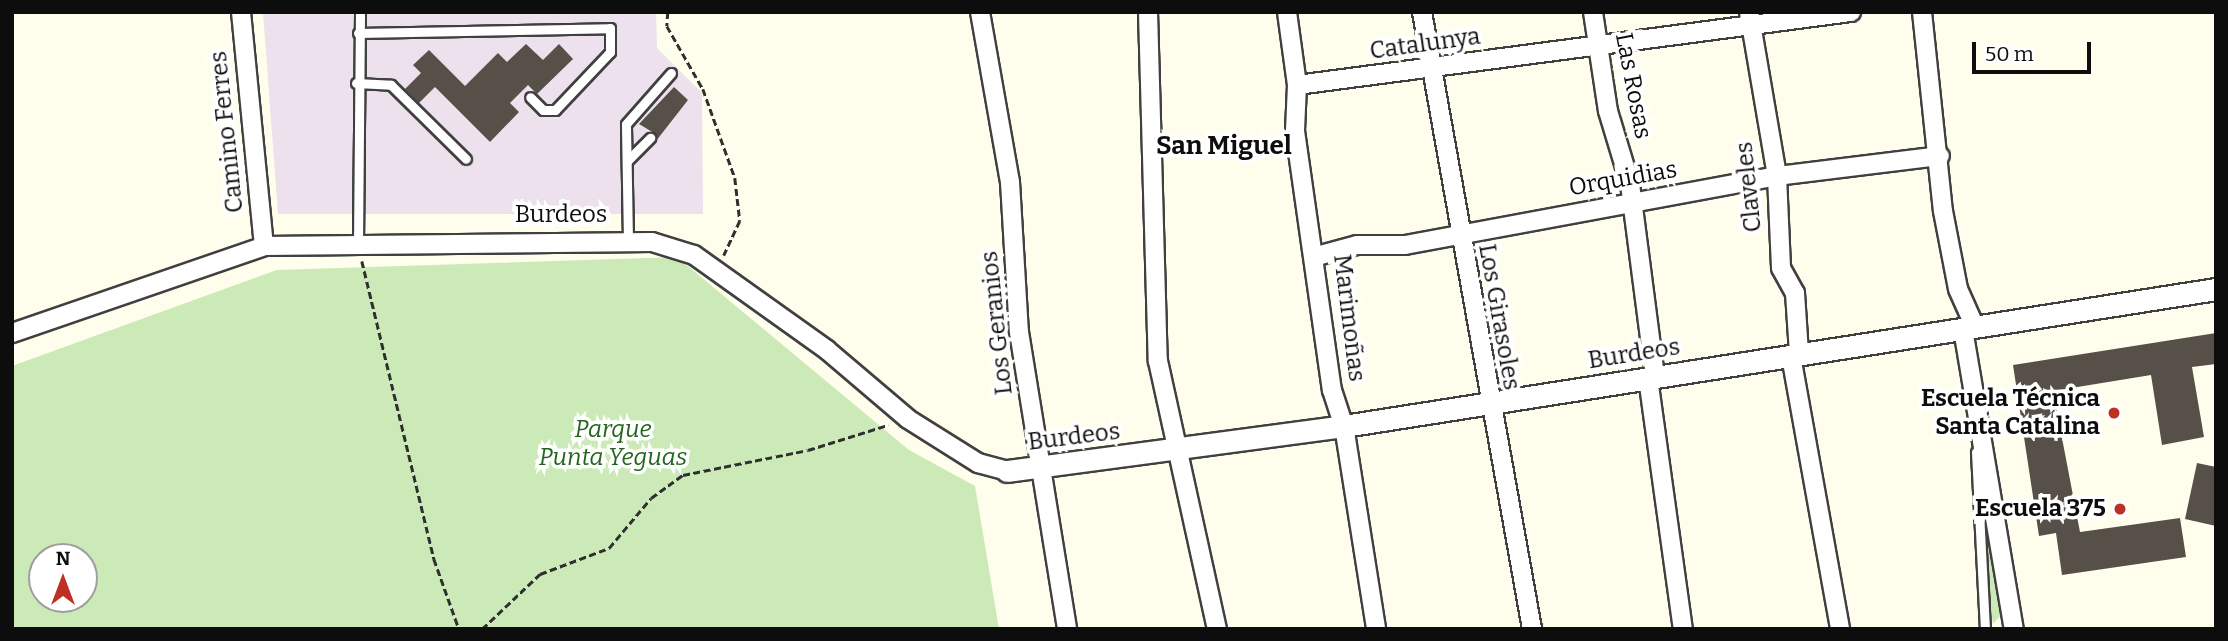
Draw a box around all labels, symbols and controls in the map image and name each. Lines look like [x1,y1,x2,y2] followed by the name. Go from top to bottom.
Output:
[1368,22,1482,66] street label: Catalunya
[1976,28,2095,72] scale bar
[1609,30,1657,142] street label: Las Rosas
[1985,41,2034,67] text: 50 m
[204,50,250,214] street label: Camino Ferres
[1156,130,1292,162] district label: San Miguel
[1730,140,1768,234] street label: Claveles
[1567,155,1679,203] street label: Orquidias
[515,201,607,229] street label: Burdeos
[1472,242,1526,392] street label: Los Girasoles
[975,250,1019,396] street label: Los Geranios
[1327,253,1371,383] street label: Marimoñas
[1586,333,1682,375] street label: Burdeos
[1921,385,2100,441] place label: Escuela Técnica Santa Catalina
[2106,405,2122,421] marker: Escuela Técnica Santa Catalina
[539,416,687,472] park label: Parque Punta Yeguas
[1026,417,1122,457] street label: Burdeos
[1975,495,2106,523] place label: Escuela 375
[2112,501,2128,517] marker: Escuela 375
[28,543,98,613] north arrow
[56,547,70,570] text: N

